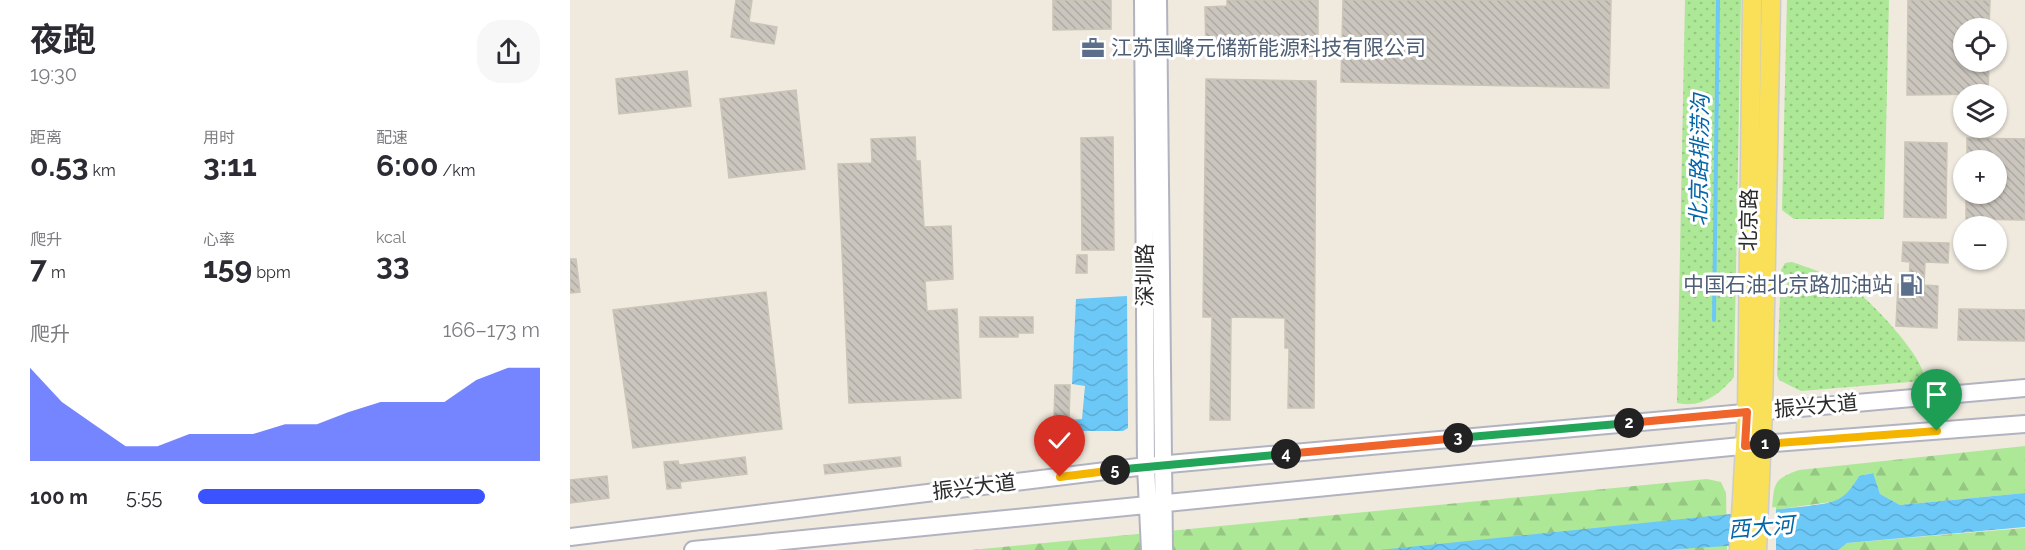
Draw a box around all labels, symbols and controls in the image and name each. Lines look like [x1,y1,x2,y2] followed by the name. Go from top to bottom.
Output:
[1953,18,2007,270] map controls
[1953,18,2007,72] button: locate
[30,20,96,59] text: 夜跑
[477,20,540,83] button: share
[1080,35,1106,61] office icon: 江苏国峰元储新能源科技有限公司
[1111,35,1426,60] place label: 江苏国峰元储新能源科技有限公司
[30,62,77,86] text: 19:30
[1953,84,2007,138] button: layers
[1685,92,1713,226] water label: 北京路排涝沟
[30,128,62,147] text: 距离
[203,128,235,147] text: 用时
[376,128,408,147] text: 配速
[30,148,89,183] text: 0.53
[203,148,257,183] text: 3:11
[376,148,438,183] text: 6:00
[1953,150,2007,204] button: +
[89,161,116,180] text: km
[438,161,475,180] text: /km
[1735,188,1762,252] street label: 北京路
[1953,216,2007,270] button: −
[376,228,406,247] text: kcal
[30,230,62,249] text: 爬升
[203,230,235,249] text: 心率
[1132,244,1157,307] street label: 深圳路
[376,247,409,282] text: 33
[30,250,47,285] text: 7
[203,250,252,285] text: 159
[47,263,66,282] text: m
[252,263,291,282] text: bpm
[1683,272,1893,297] place label: 中国石油北京路加油站
[1898,272,1924,298] fuel station icon: 中国石油北京路加油站
[443,318,540,342] text: 166–173 m
[30,322,70,346] text: 爬升
[1911,369,1962,431] pin
[1920,378,1953,411] icon: arrive
[1773,389,1859,422] street label: 振兴大道
[1614,408,1644,438] pin: 2
[1624,413,1634,432] text: 2
[1034,415,1085,477] pin
[1443,423,1473,453] pin: 3
[1043,424,1076,457] icon: check
[1454,428,1462,447] text: 3
[1750,429,1780,459] pin: 1
[1761,434,1769,453] text: 1
[1271,439,1301,469] pin: 4
[1281,444,1291,463] text: 4
[1100,455,1130,485] pin: 5
[1111,460,1119,479] text: 5
[931,469,1017,504] street label: 振兴大道
[30,485,88,509] text: 100 m
[126,485,162,509] text: 5:55
[1727,511,1799,543] water label: 西大河

